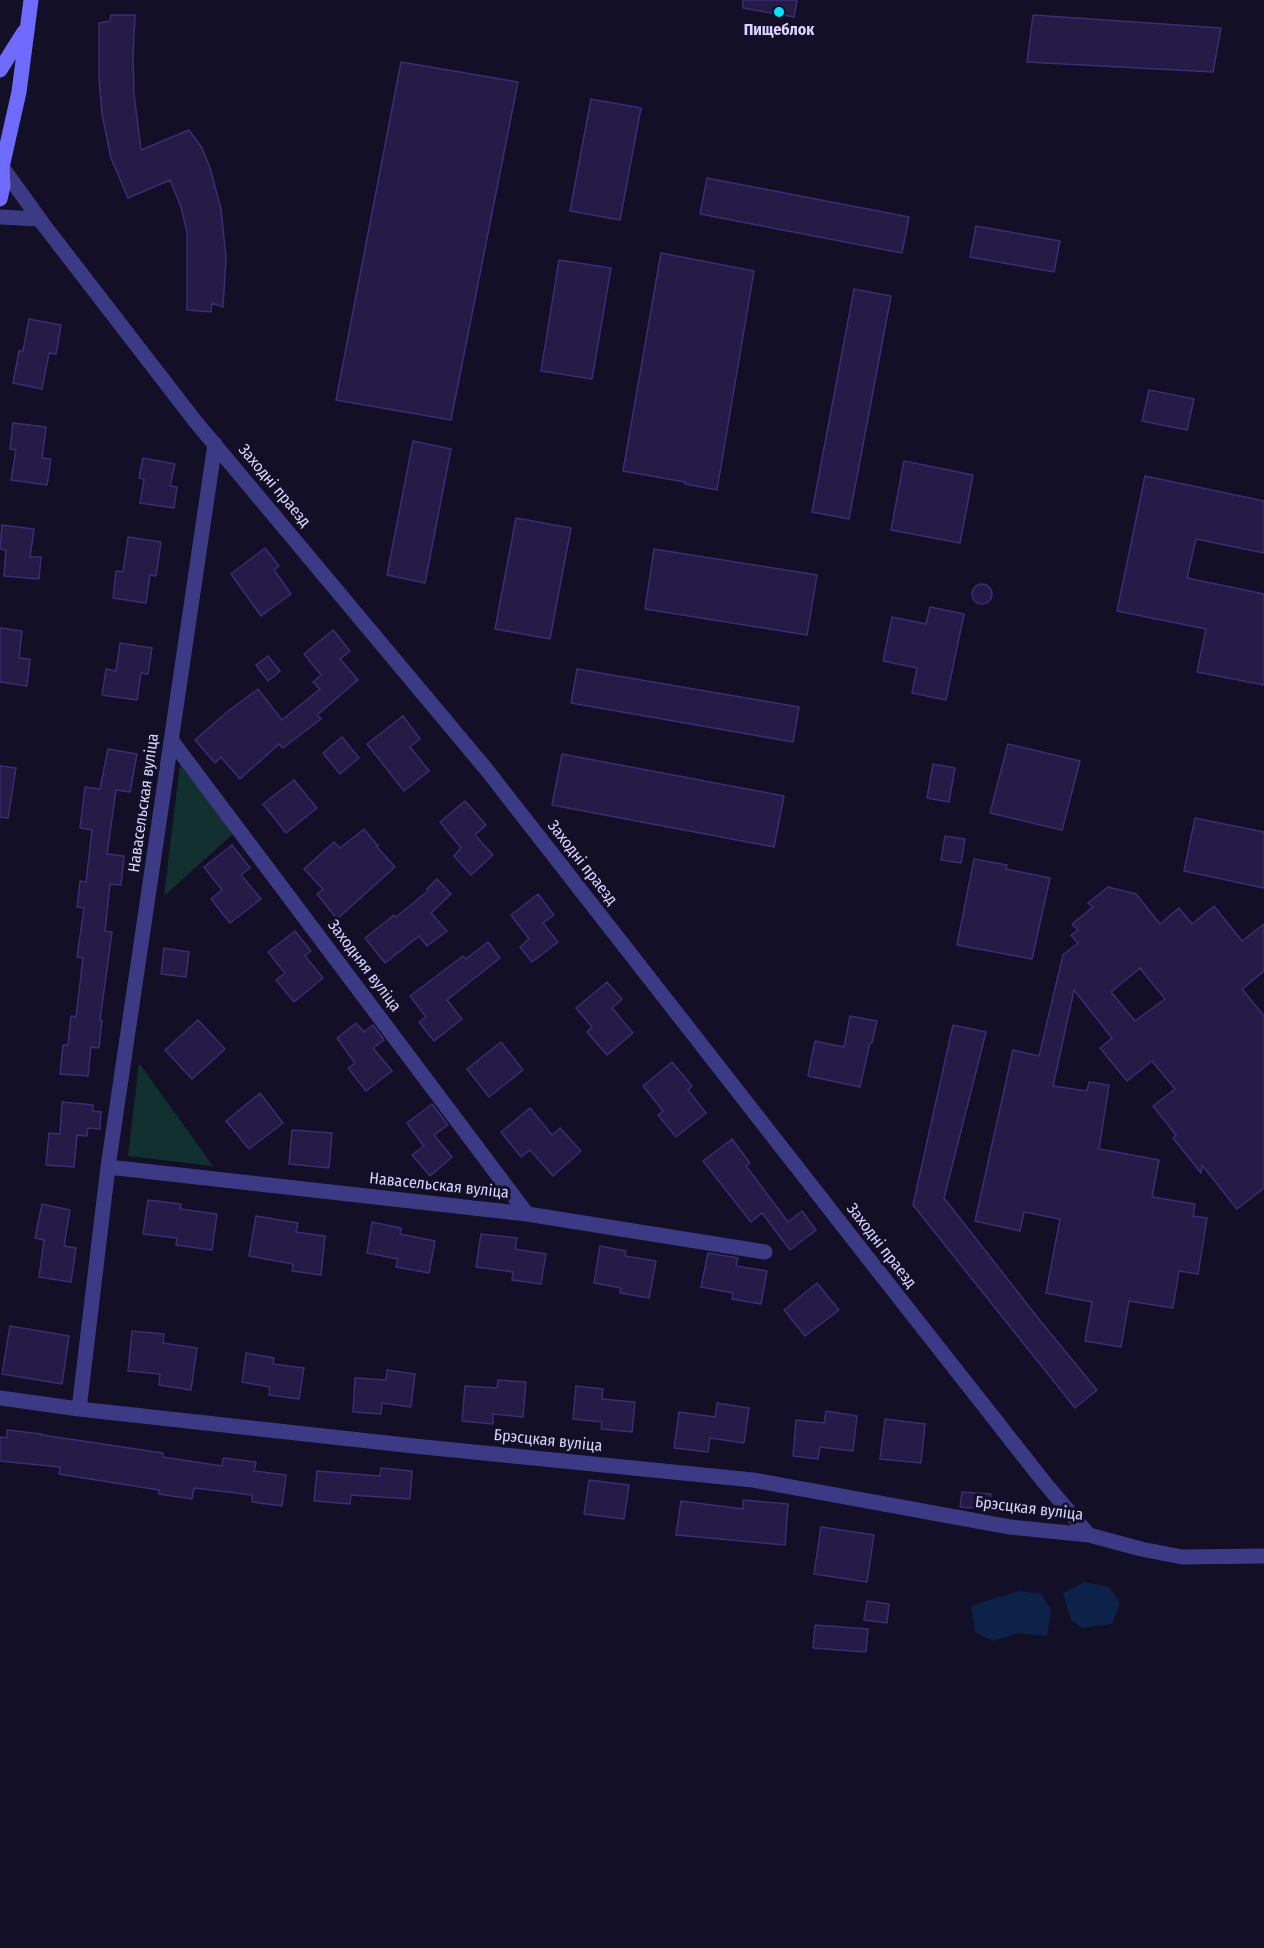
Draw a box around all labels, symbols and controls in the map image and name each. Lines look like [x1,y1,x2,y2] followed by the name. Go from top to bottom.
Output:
[772,5,786,19] marker: Пищеблок
[744,21,814,41] place label: Пищеблок
[234,441,314,531] street label: Заходні праезд
[125,732,163,874] street label: Навасельская вуліца
[543,817,621,909] street label: Заходні праезд
[323,916,405,1016] street label: Заходняя вуліца
[368,1169,510,1203] street label: Навасельская вуліца
[842,1200,920,1292] street label: Заходні праезд
[493,1426,603,1456] street label: Брэсцкая вуліца
[974,1493,1084,1525] street label: Брэсцкая вуліца

